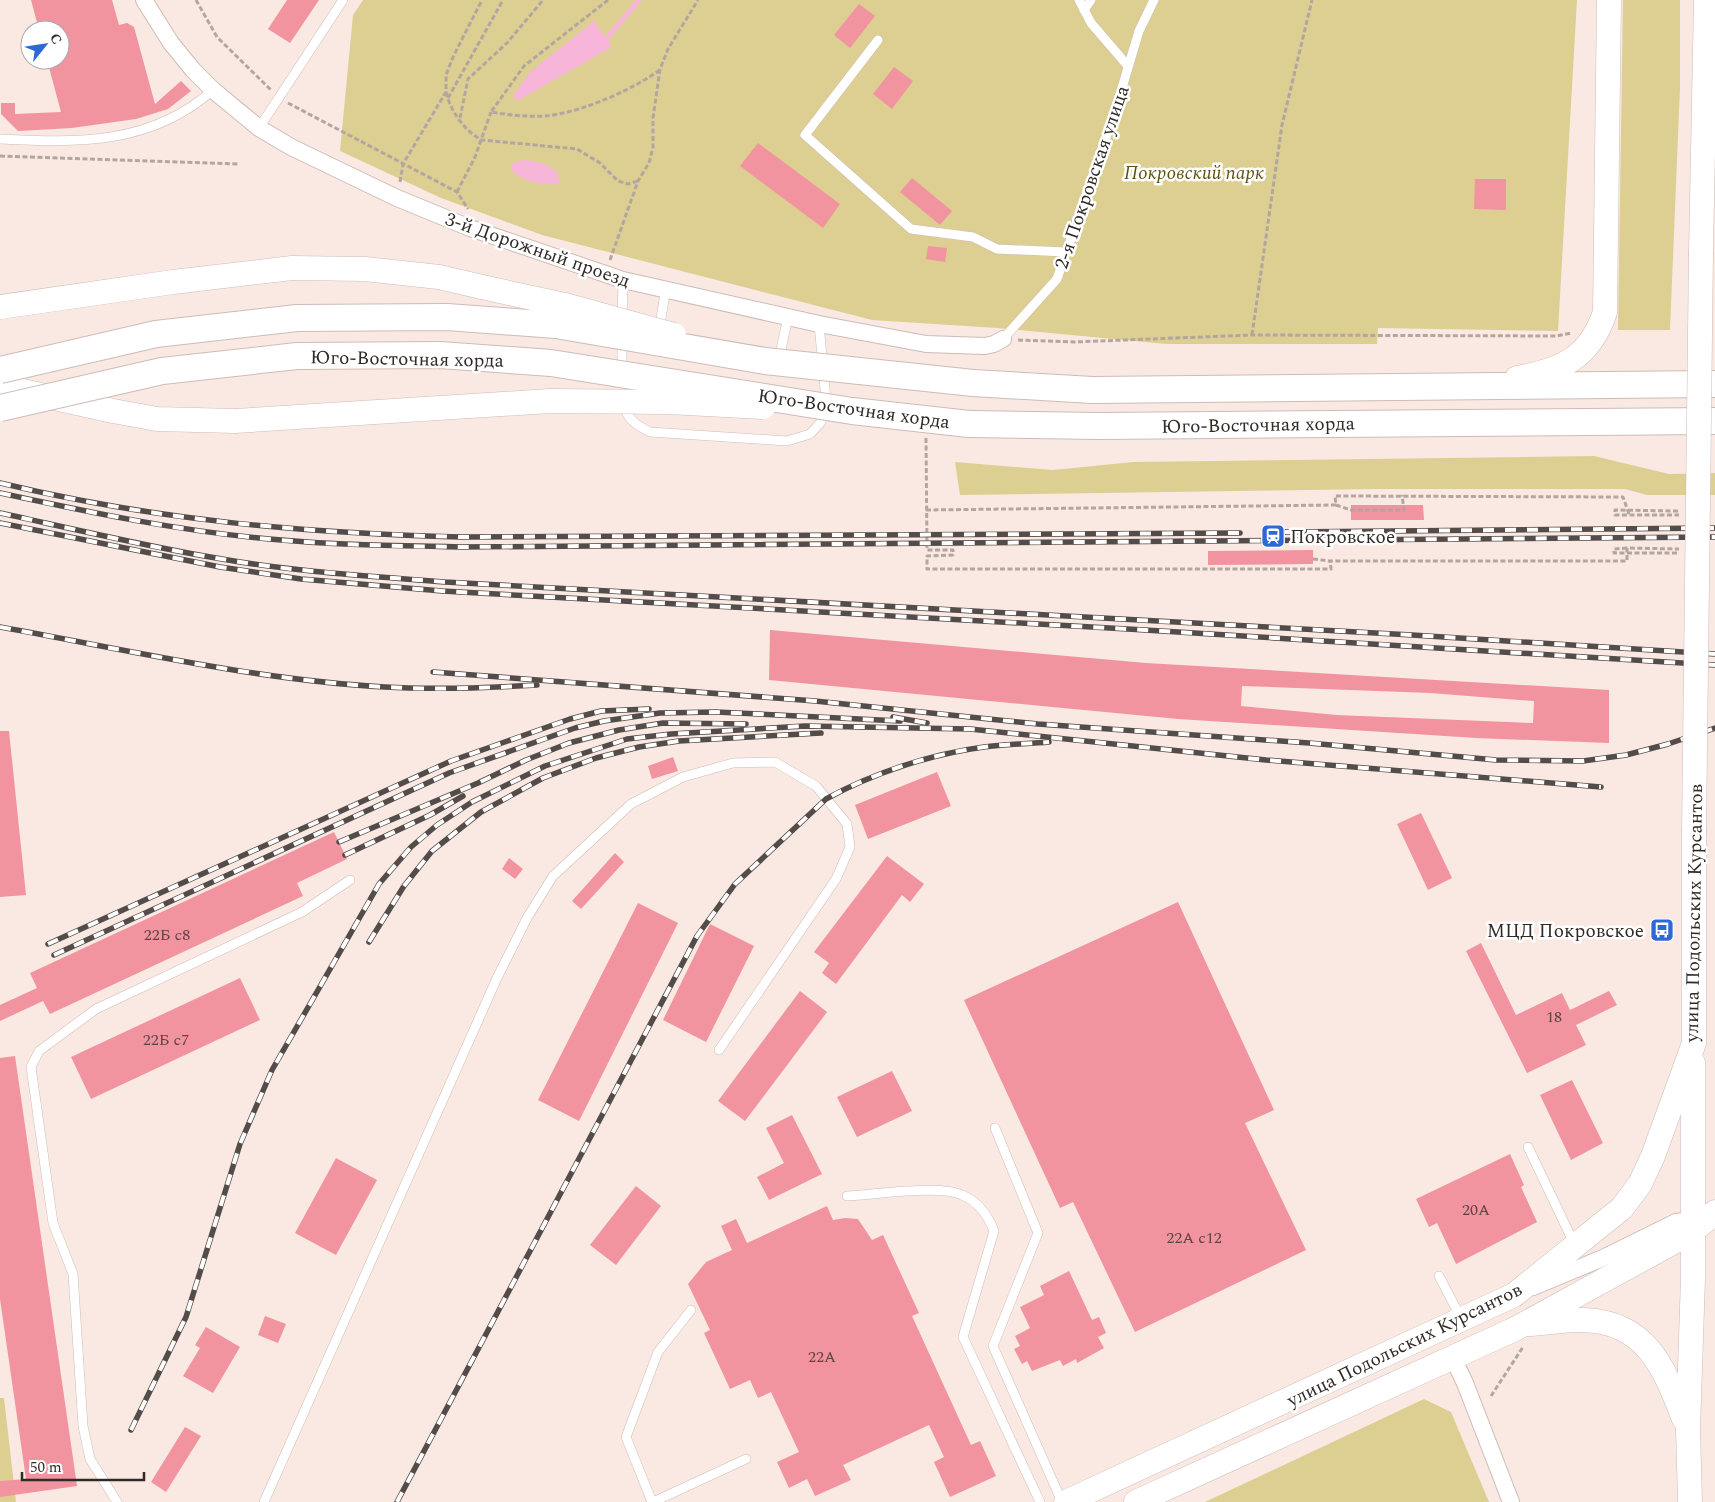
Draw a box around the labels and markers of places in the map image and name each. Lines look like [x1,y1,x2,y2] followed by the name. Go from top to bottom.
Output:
[1260,523,1286,549] station icon: Покровское
[1290,523,1395,552] place label: Покровское
[1487,917,1644,946] place label: МЦД Покровское
[1649,917,1675,943] bus stop icon: МЦД Покровское

